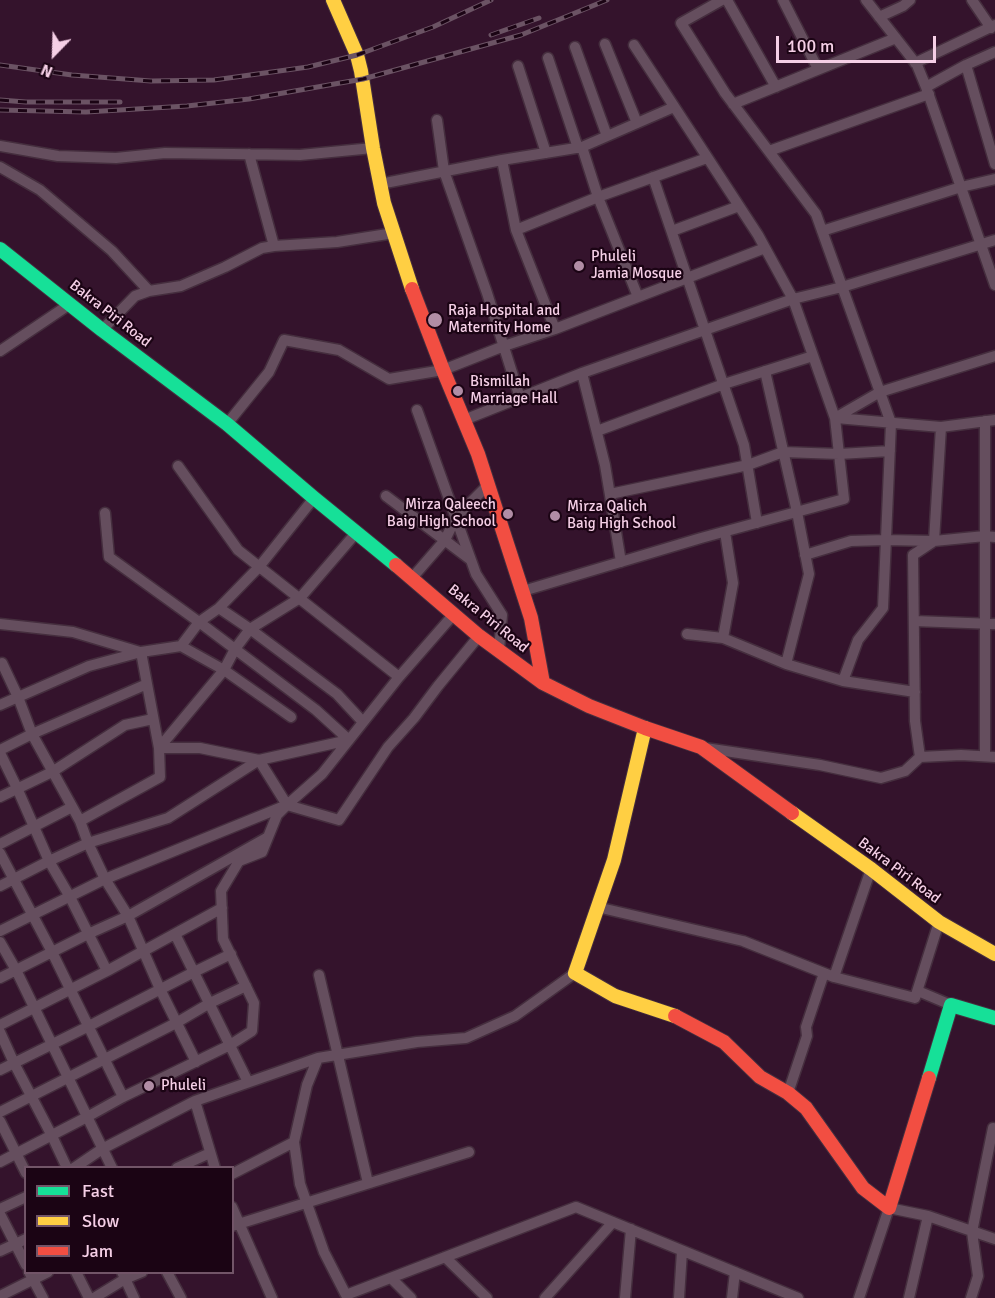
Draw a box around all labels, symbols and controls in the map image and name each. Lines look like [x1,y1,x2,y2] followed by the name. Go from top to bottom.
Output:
[24,24,84,84] north arrow
[779,24,940,62] scale bar
[787,35,834,57] text: 100 m
[38,59,56,82] text: N
[591,248,682,283] place label: Phuleli Jamia Mosque
[572,259,586,273] marker: Phuleli Jamia Mosque
[66,277,154,351] street label: Bakra Piri Road
[448,302,560,337] place label: Raja Hospital and Maternity Home
[426,311,444,329] marker: Raja Hospital and Maternity Home
[470,373,558,408] place label: Bismillah Marriage Hall
[451,384,465,398] marker: Bismillah Marriage Hall
[387,496,496,531] place label: Mirza Qaleech Baig High School
[567,498,676,533] place label: Mirza Qalich Baig High School
[501,507,515,521] marker: Mirza Qaleech Baig High School
[548,509,562,523] marker: Mirza Qalich Baig High School
[444,581,532,657] street label: Bakra Piri Road
[854,834,944,908] street label: Bakra Piri Road
[161,1077,206,1095] place label: Phuleli
[142,1079,156,1093] marker: Phuleli
[24,1166,234,1274] legend
[82,1180,114,1202] text: Fast
[82,1210,119,1232] text: Slow
[82,1240,113,1262] text: Jam

